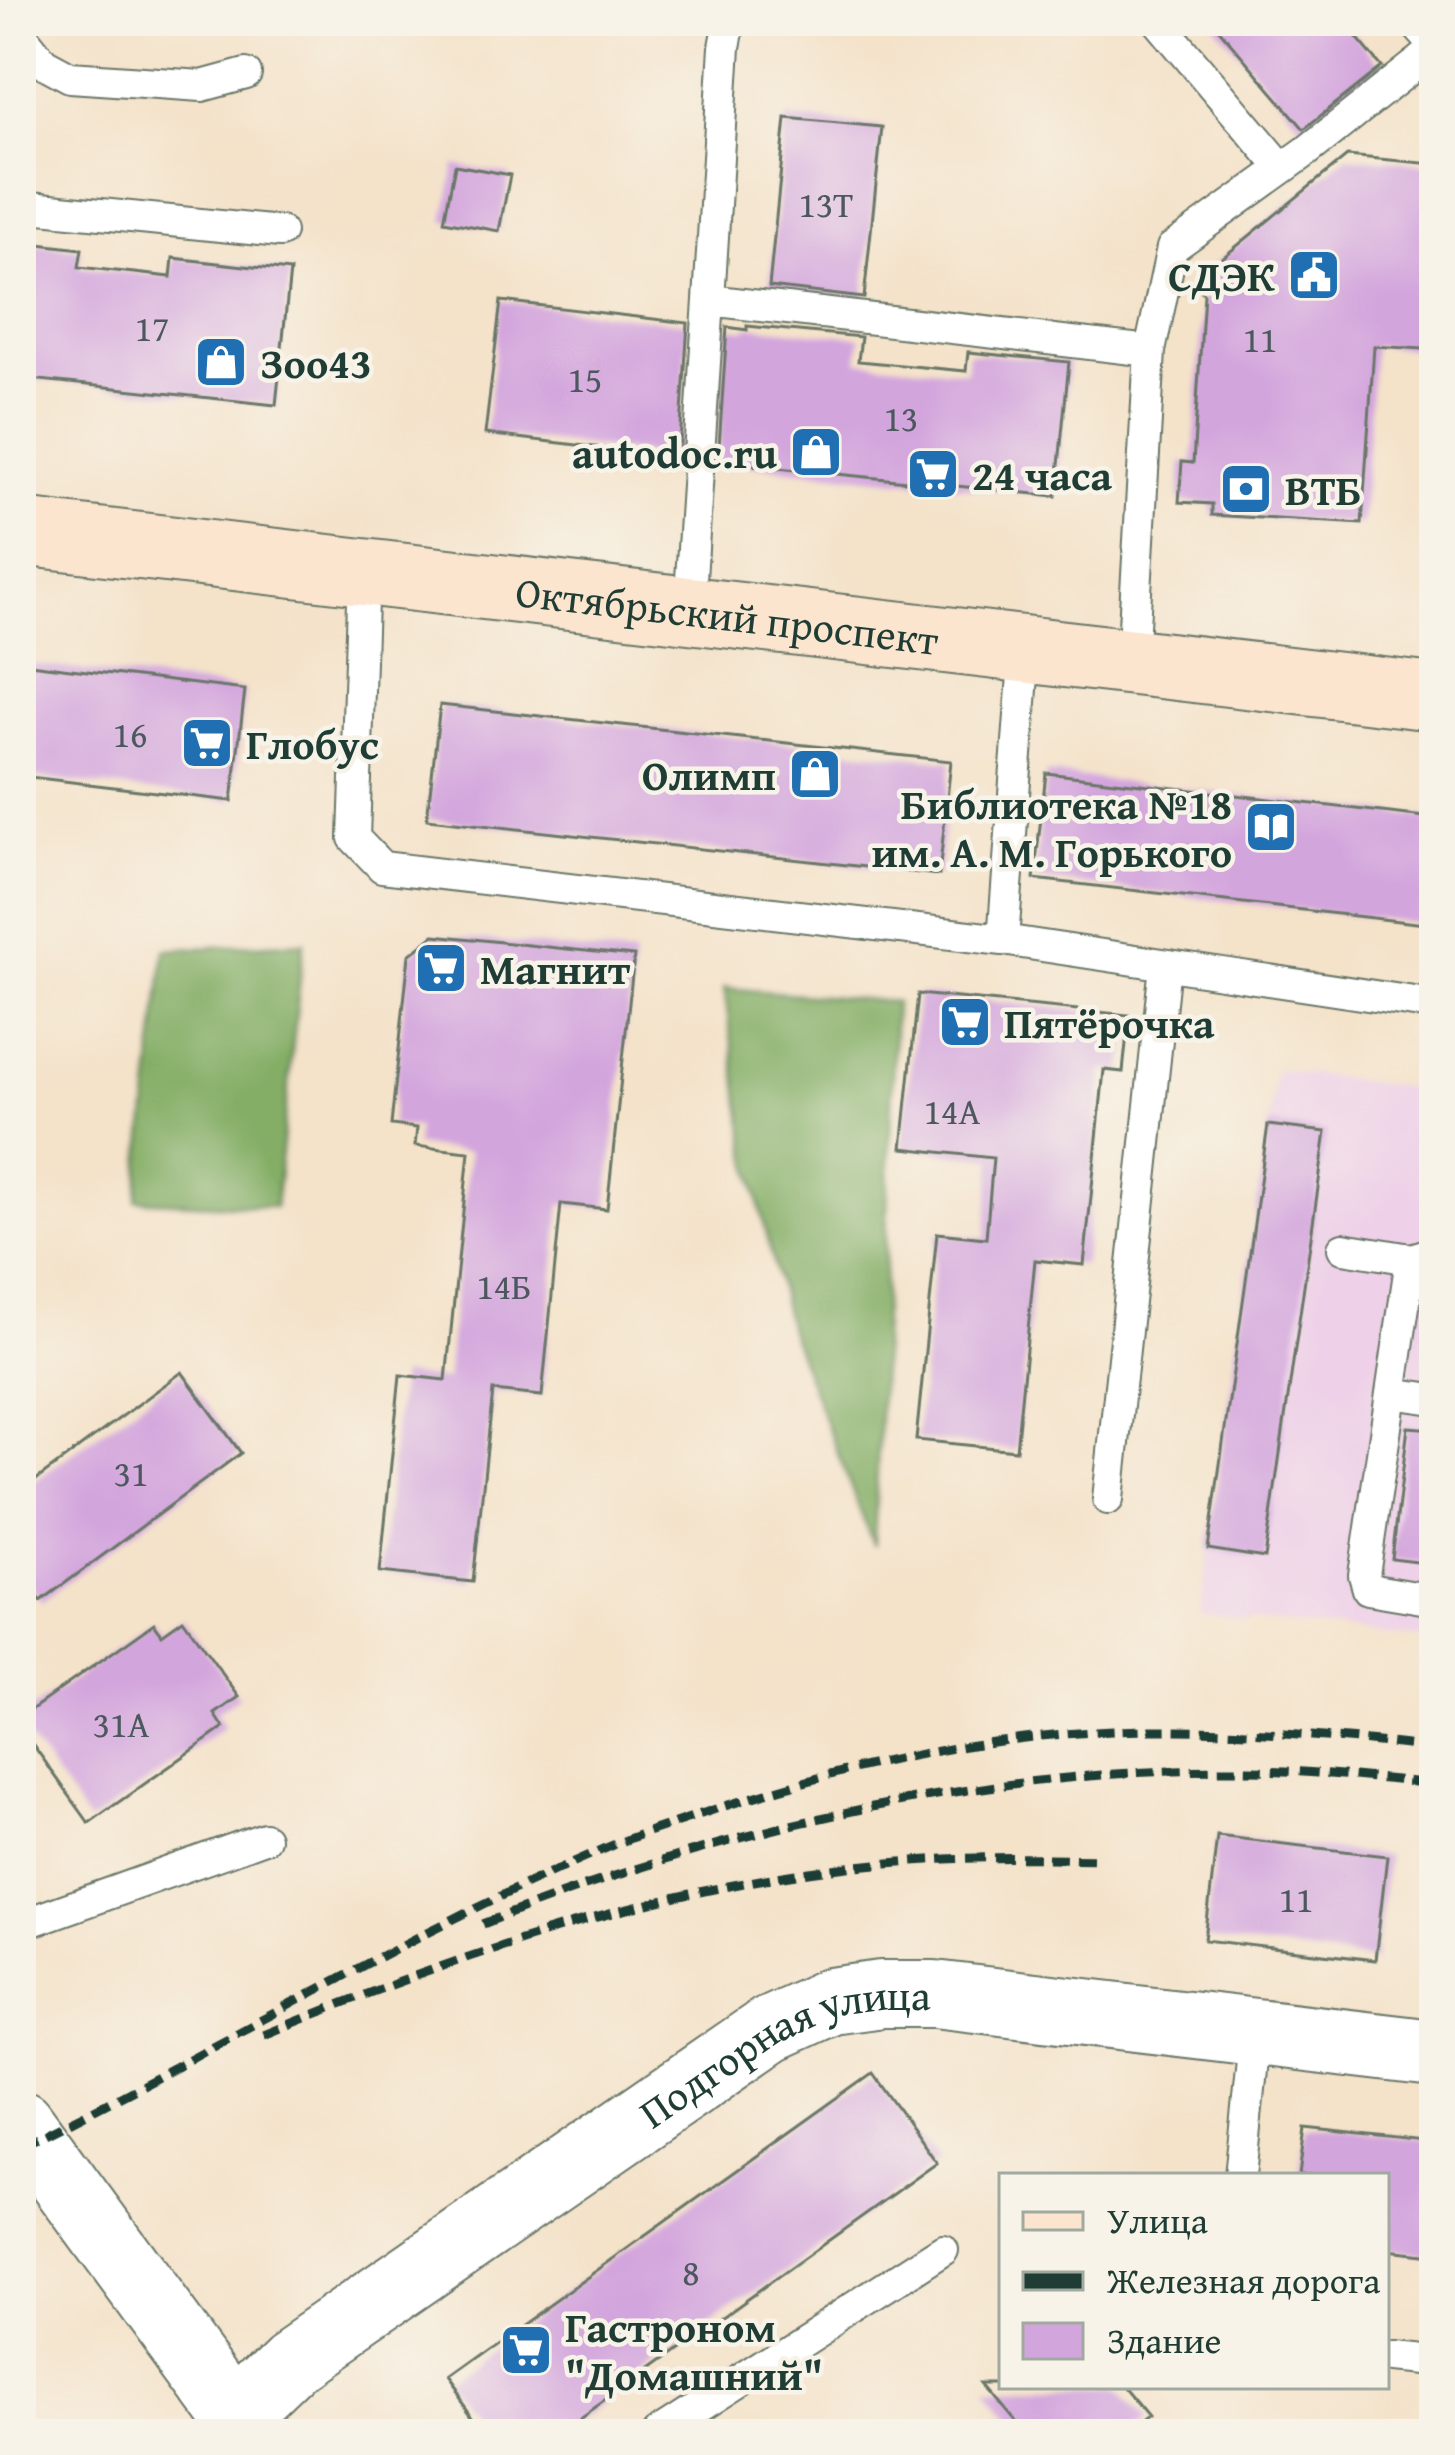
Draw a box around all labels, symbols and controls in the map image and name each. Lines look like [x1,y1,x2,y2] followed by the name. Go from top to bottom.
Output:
[799,177,853,230] house number: 13Т
[1168,245,1275,306] place label: СДЭК
[1286,247,1342,303] public building icon: СДЭК
[135,301,169,354] house number: 17
[1243,312,1277,365] house number: 11
[260,332,372,393] place label: Зоо43
[193,334,249,390] shop icon: Зоо43
[568,352,602,405] house number: 15
[884,391,918,444] house number: 13
[572,422,777,483] place label: autodoc.ru
[788,424,844,480] shop icon: autodoc.ru
[972,444,1112,505] place label: 24 часа
[905,446,961,502] supermarket icon: 24 часа
[1285,459,1362,520] place label: ВТБ
[1218,461,1274,517] bank icon: ВТБ
[513,560,942,669] street label: Октябрьский проспект
[113,707,147,760] house number: 16
[246,713,379,774] place label: Глобус
[179,715,235,771] supermarket icon: Глобус
[642,744,776,805] place label: Олимп
[787,746,843,802] shop icon: Олимп
[871,773,1232,882] place label: Библиотека №18 им. А. М. Горького
[1243,799,1299,855] library icon: Библиотека №18 им. А. М. Горького
[480,938,631,999] place label: Магнит
[413,940,469,996] supermarket icon: Магнит
[1004,992,1215,1053] place label: Пятёрочка
[937,994,993,1050] supermarket icon: Пятёрочка
[924,1084,980,1137] house number: 14А
[476,1259,532,1312] house number: 14Б
[114,1446,148,1499] house number: 31
[93,1697,149,1750] house number: 31А
[1279,1872,1313,1925] house number: 11
[626,1963,931,2142] street label: Подгорная улица
[999,2173,1389,2389] legend
[1107,2193,1208,2246] text: Улица
[682,2245,700,2298] house number: 8
[1106,2253,1380,2306] text: Железная дорога
[565,2296,823,2405] place label: Гастроном "Домашний"
[1107,2313,1222,2366] text: Здание
[498,2322,554,2378] supermarket icon: Гастроном "Домашний"

